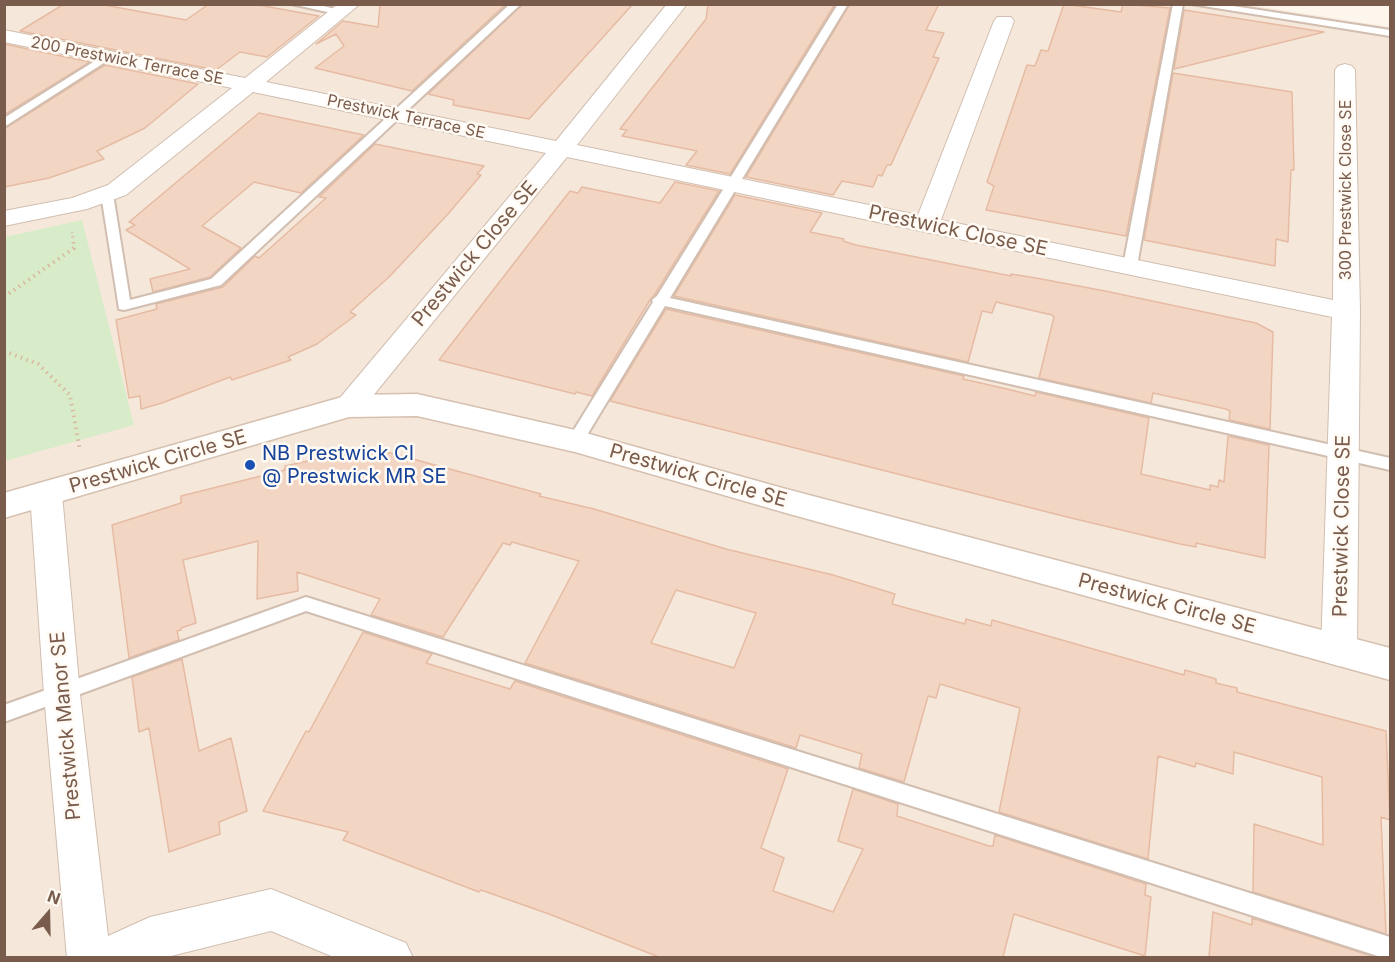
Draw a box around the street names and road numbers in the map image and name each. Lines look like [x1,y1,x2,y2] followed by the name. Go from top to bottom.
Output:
[29,33,225,89] street label: 200 Prestwick Terrace SE
[325,91,487,143] street label: Prestwick Terrace SE
[1336,100,1356,280] street label: 300 Prestwick Close SE
[407,176,543,332] street label: Prestwick Close SE
[866,200,1050,262] street label: Prestwick Close SE
[67,425,249,499] street label: Prestwick Circle SE
[1328,435,1356,617] street label: Prestwick Close SE
[607,439,789,513] street label: Prestwick Circle SE
[1075,569,1259,639] street label: Prestwick Circle SE
[46,631,86,821] street label: Prestwick Manor SE

